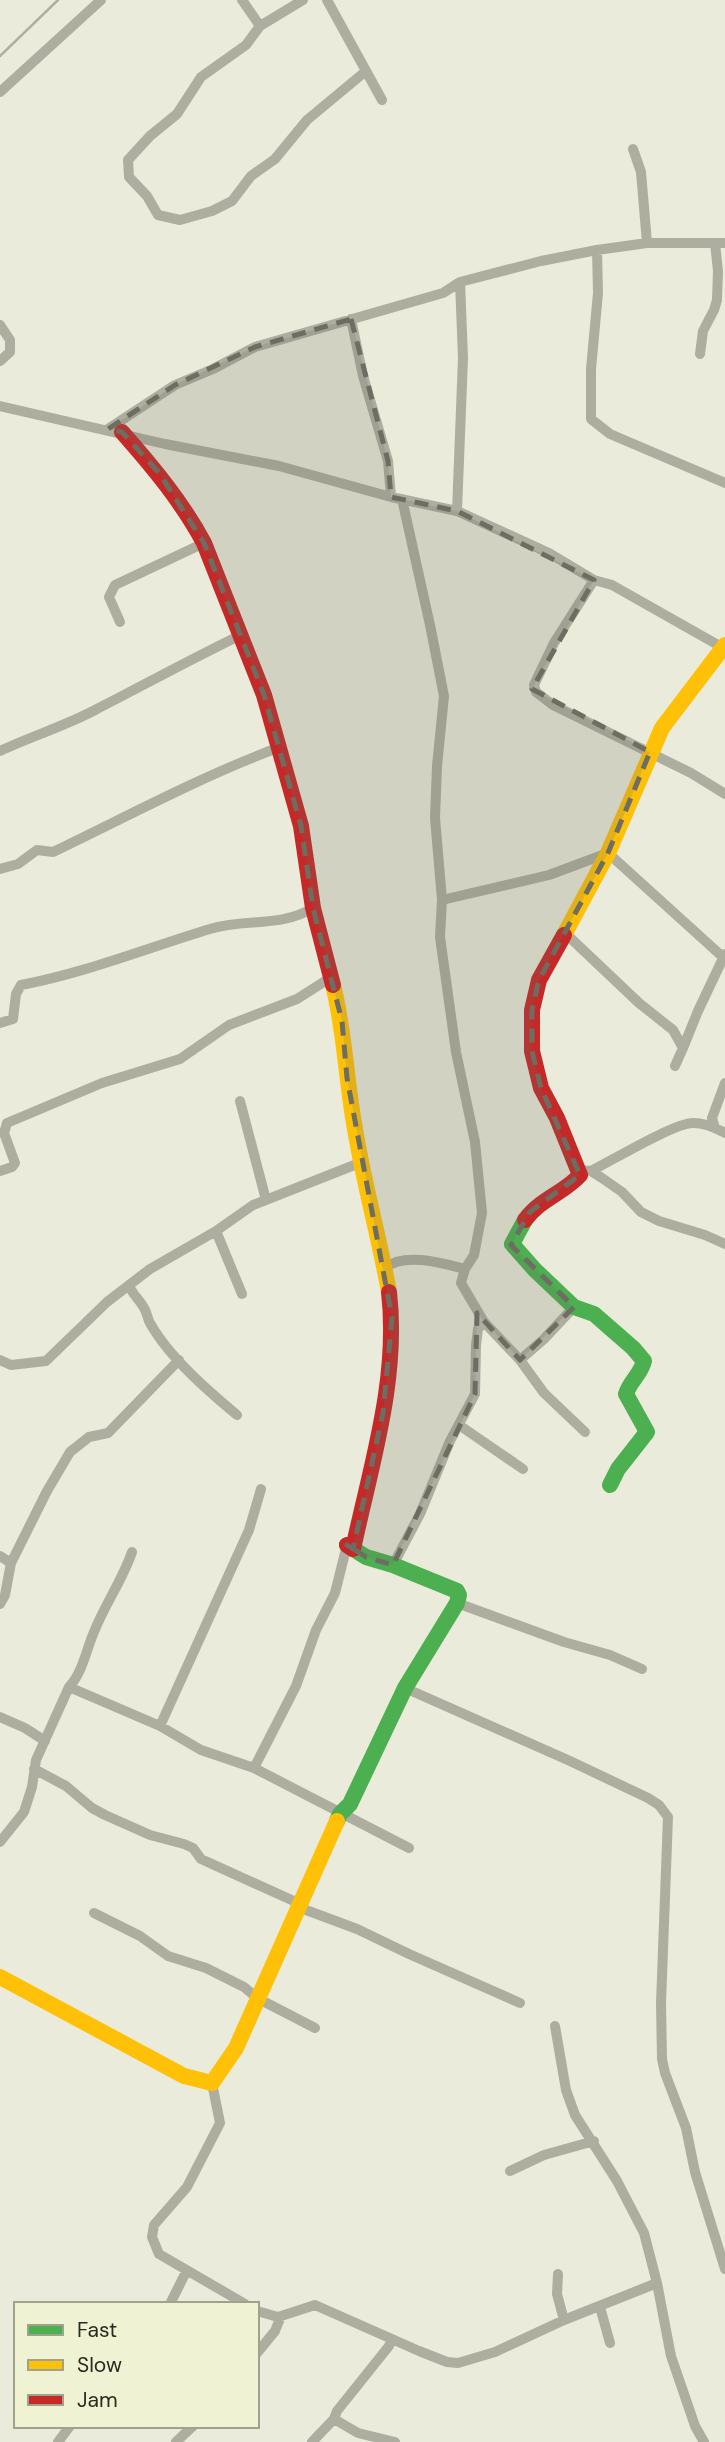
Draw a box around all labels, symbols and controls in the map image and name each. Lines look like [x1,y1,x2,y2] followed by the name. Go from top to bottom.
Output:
[14,2302,259,2428] legend
[77,2316,117,2344] text: Fast
[77,2351,122,2379] text: Slow
[77,2386,118,2414] text: Jam

